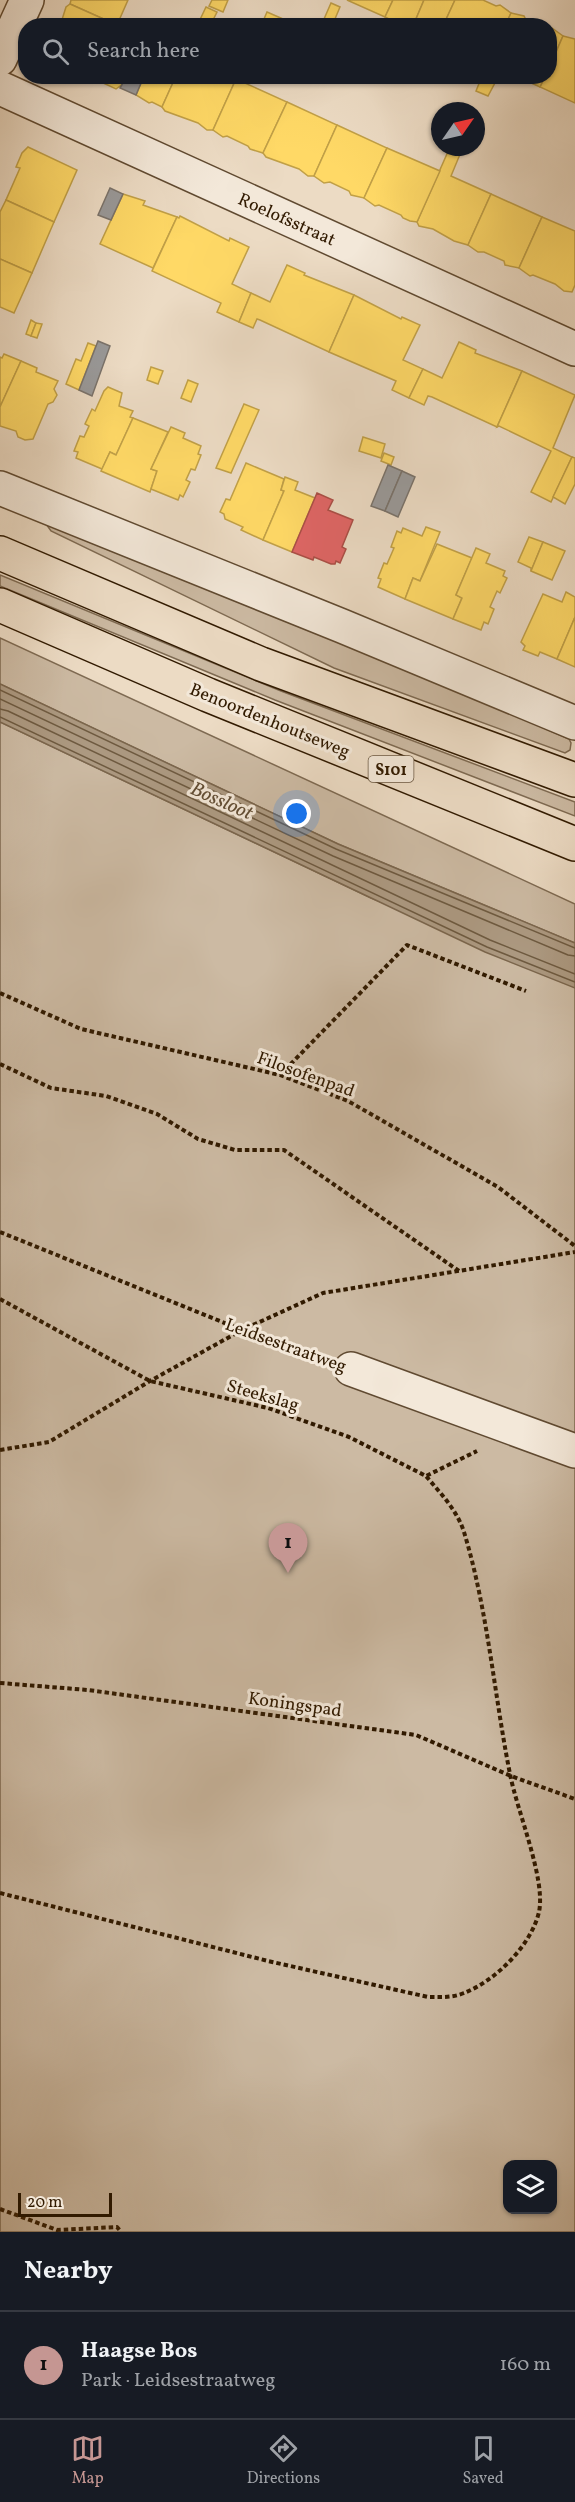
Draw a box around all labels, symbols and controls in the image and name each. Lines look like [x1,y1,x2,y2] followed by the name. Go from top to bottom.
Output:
[18,18,557,84] search box
[39,35,72,68] icon: search
[87,36,200,67] text: Search here
[431,102,485,156] north arrow
[234,188,339,253] street label: Roelofsstraat
[186,678,353,765] street label: Benoordenhoutseweg
[368,756,414,782] road number: S101
[186,776,257,828] water label: Bossloot
[282,799,311,828] your location
[253,1046,358,1105] street label: Filosofenpad
[221,1313,350,1380] street label: Leidsestraatweg
[223,1374,302,1419] street label: Steekslag
[268,1524,308,1573] pin: 1
[246,1687,343,1724] street label: Koningspad
[503,2160,557,2214] map controls
[503,2160,557,2214] button: layers
[18,2190,112,2218] scale bar
[27,2192,62,2214] text: 20 m
[24,2253,113,2289] text: Nearby
[81,2336,198,2367] text: Haagse Bos
[39,2351,48,2379] text: 1
[499,2351,551,2379] text: 160 m
[81,2367,275,2395] text: Park · Leidsestraatweg
[71,2432,104,2490] tab: Map
[247,2432,320,2490] tab: Directions
[463,2432,504,2490] tab: Saved

